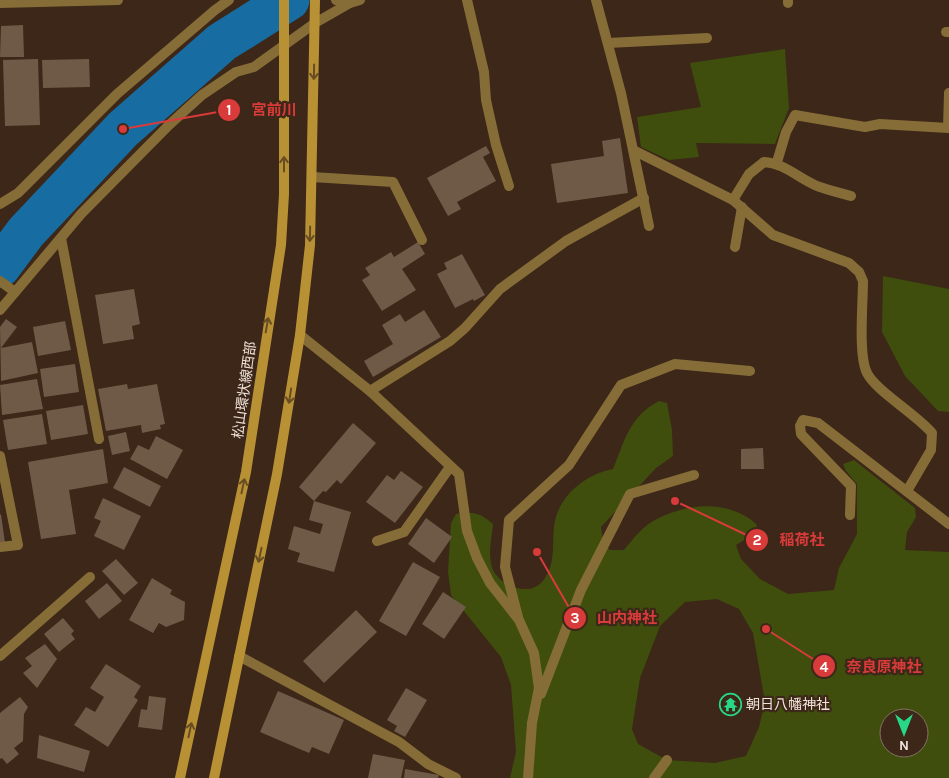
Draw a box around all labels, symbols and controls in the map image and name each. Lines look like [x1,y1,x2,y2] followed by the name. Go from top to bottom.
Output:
[309,64,319,80] one-way arrow
[217,95,307,125] callout: 宮前川
[226,101,232,119] text: 1
[251,101,297,119] text: 宮前川
[279,156,289,172] one-way arrow
[306,226,315,242] one-way arrow
[263,318,273,334] one-way arrow
[229,340,260,440] street label: 松山環状線西部
[284,387,294,403] one-way arrow
[239,478,248,494] one-way arrow
[745,525,835,555] callout: 稲荷社
[752,531,762,549] text: 2
[779,531,825,549] text: 稲荷社
[254,547,264,563] one-way arrow
[562,603,667,633] callout: 山内神社
[570,609,580,627] text: 3
[597,609,657,627] text: 山内神社
[811,651,931,681] callout: 奈良原神社
[820,658,829,676] text: 4
[846,658,922,676] text: 奈良原神社
[718,692,742,716] temple icon: 朝日八幡神社
[746,696,830,713] place label: 朝日八幡神社
[879,708,929,758] north arrow
[186,723,195,739] one-way arrow
[899,737,909,754] text: N

